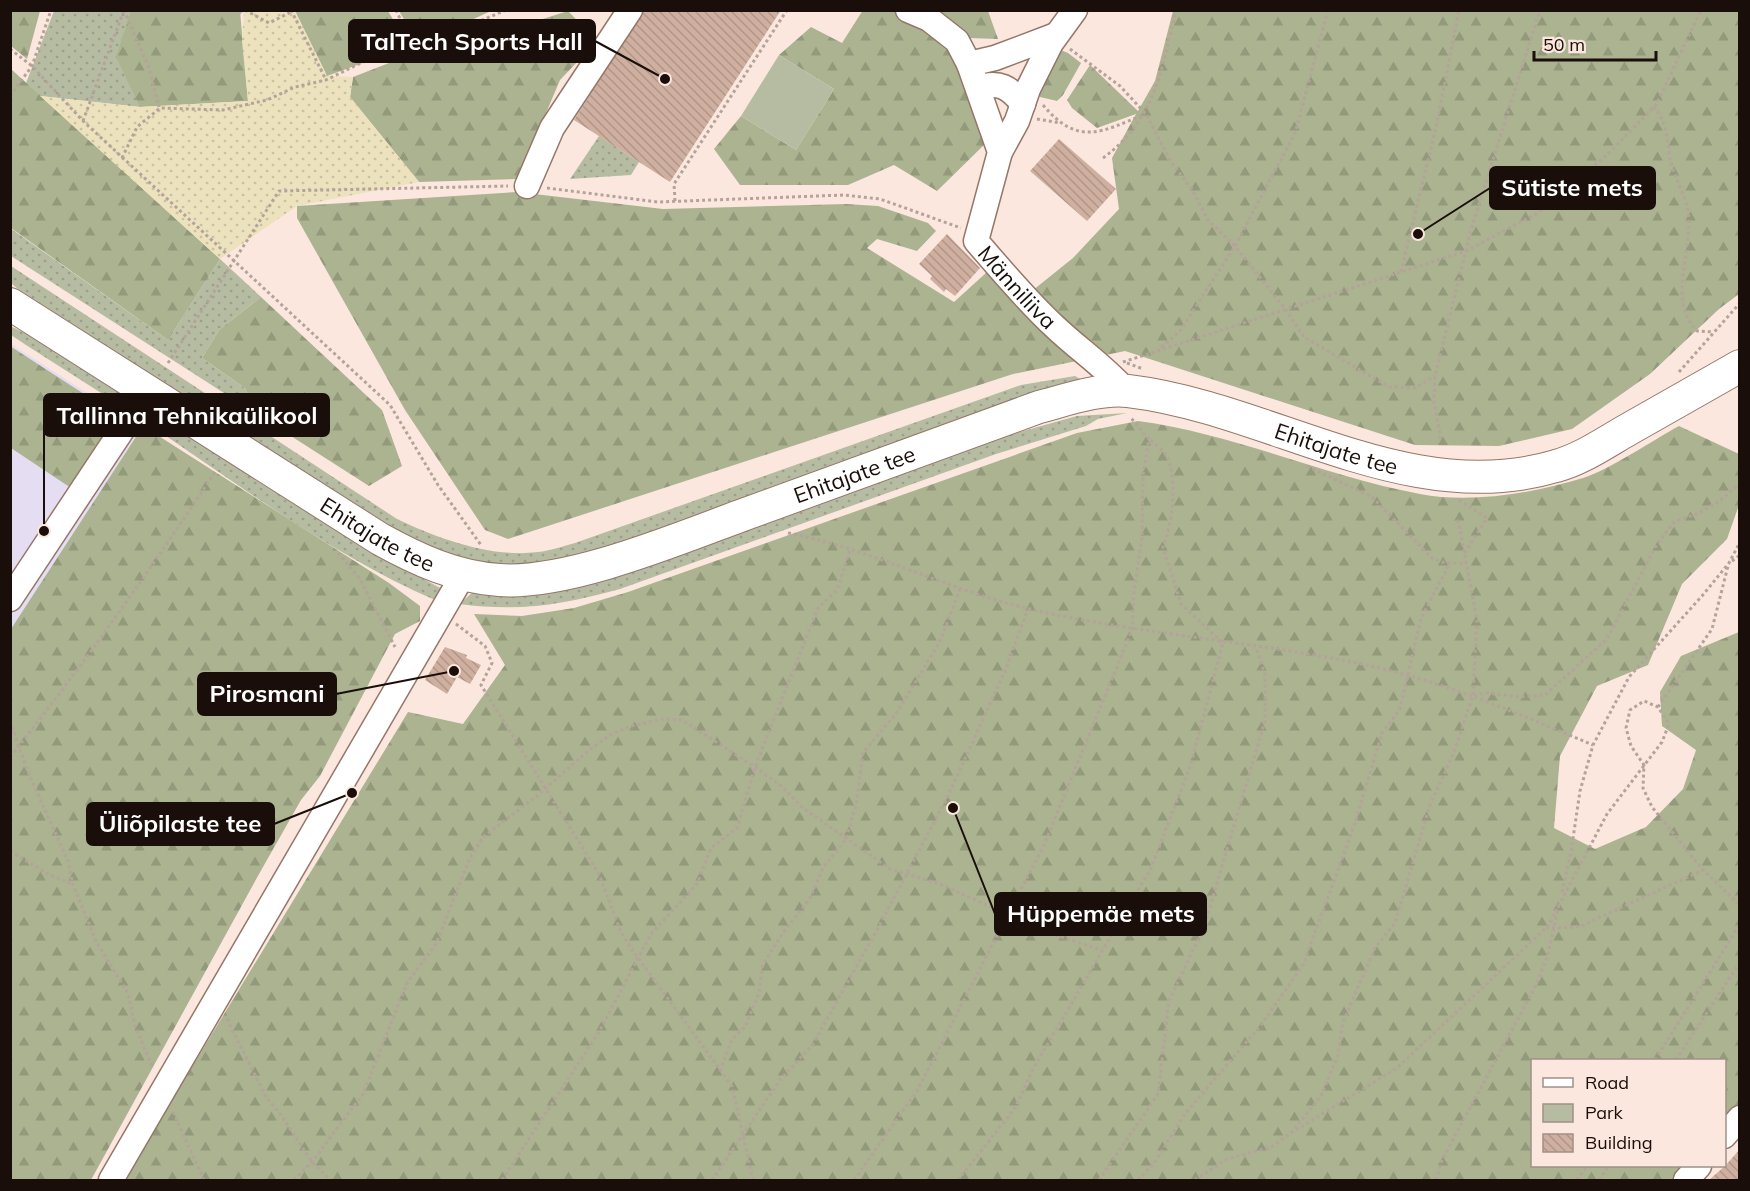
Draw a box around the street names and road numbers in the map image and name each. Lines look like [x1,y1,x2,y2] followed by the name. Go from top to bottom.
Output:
[972,240,1063,335] street label: Männiliiva
[1271,416,1401,481] street label: Ehitajate tee
[790,440,919,509] street label: Ehitajate tee
[315,491,439,578] street label: Ehitajate tee

